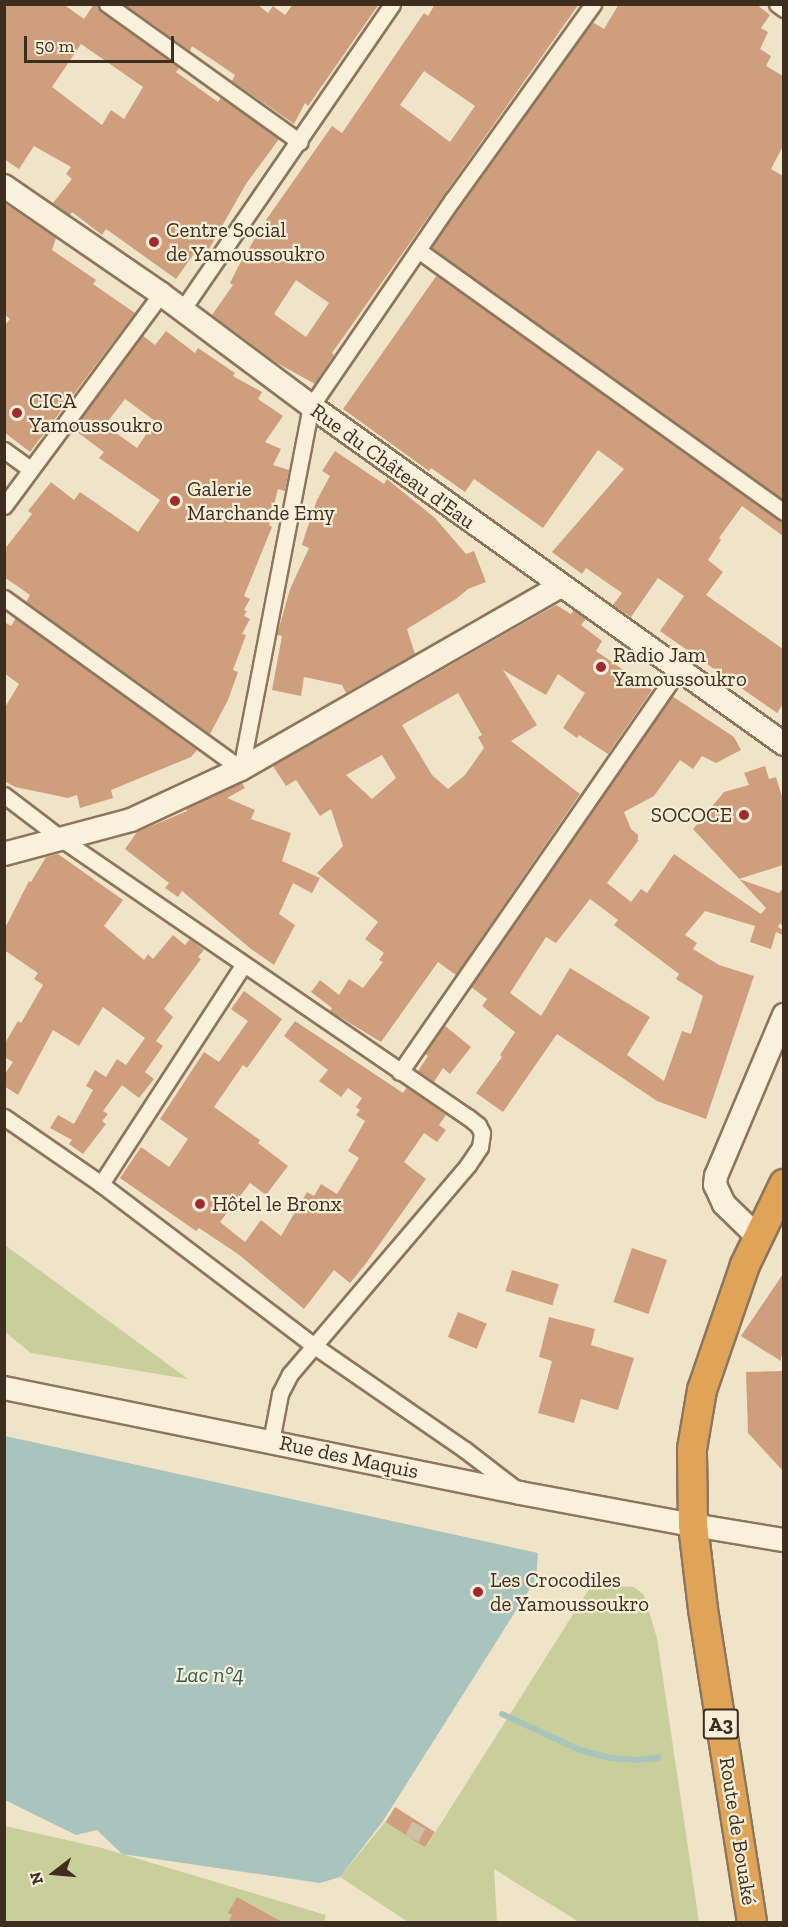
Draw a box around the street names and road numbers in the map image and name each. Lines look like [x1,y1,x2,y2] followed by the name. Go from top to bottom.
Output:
[306,398,480,534] street label: Rue du Château d'Eau
[277,1430,421,1484] street label: Rue des Maquis
[702,1707,740,1741] road number: A3
[714,1755,762,1907] street label: Route de Bouaké

